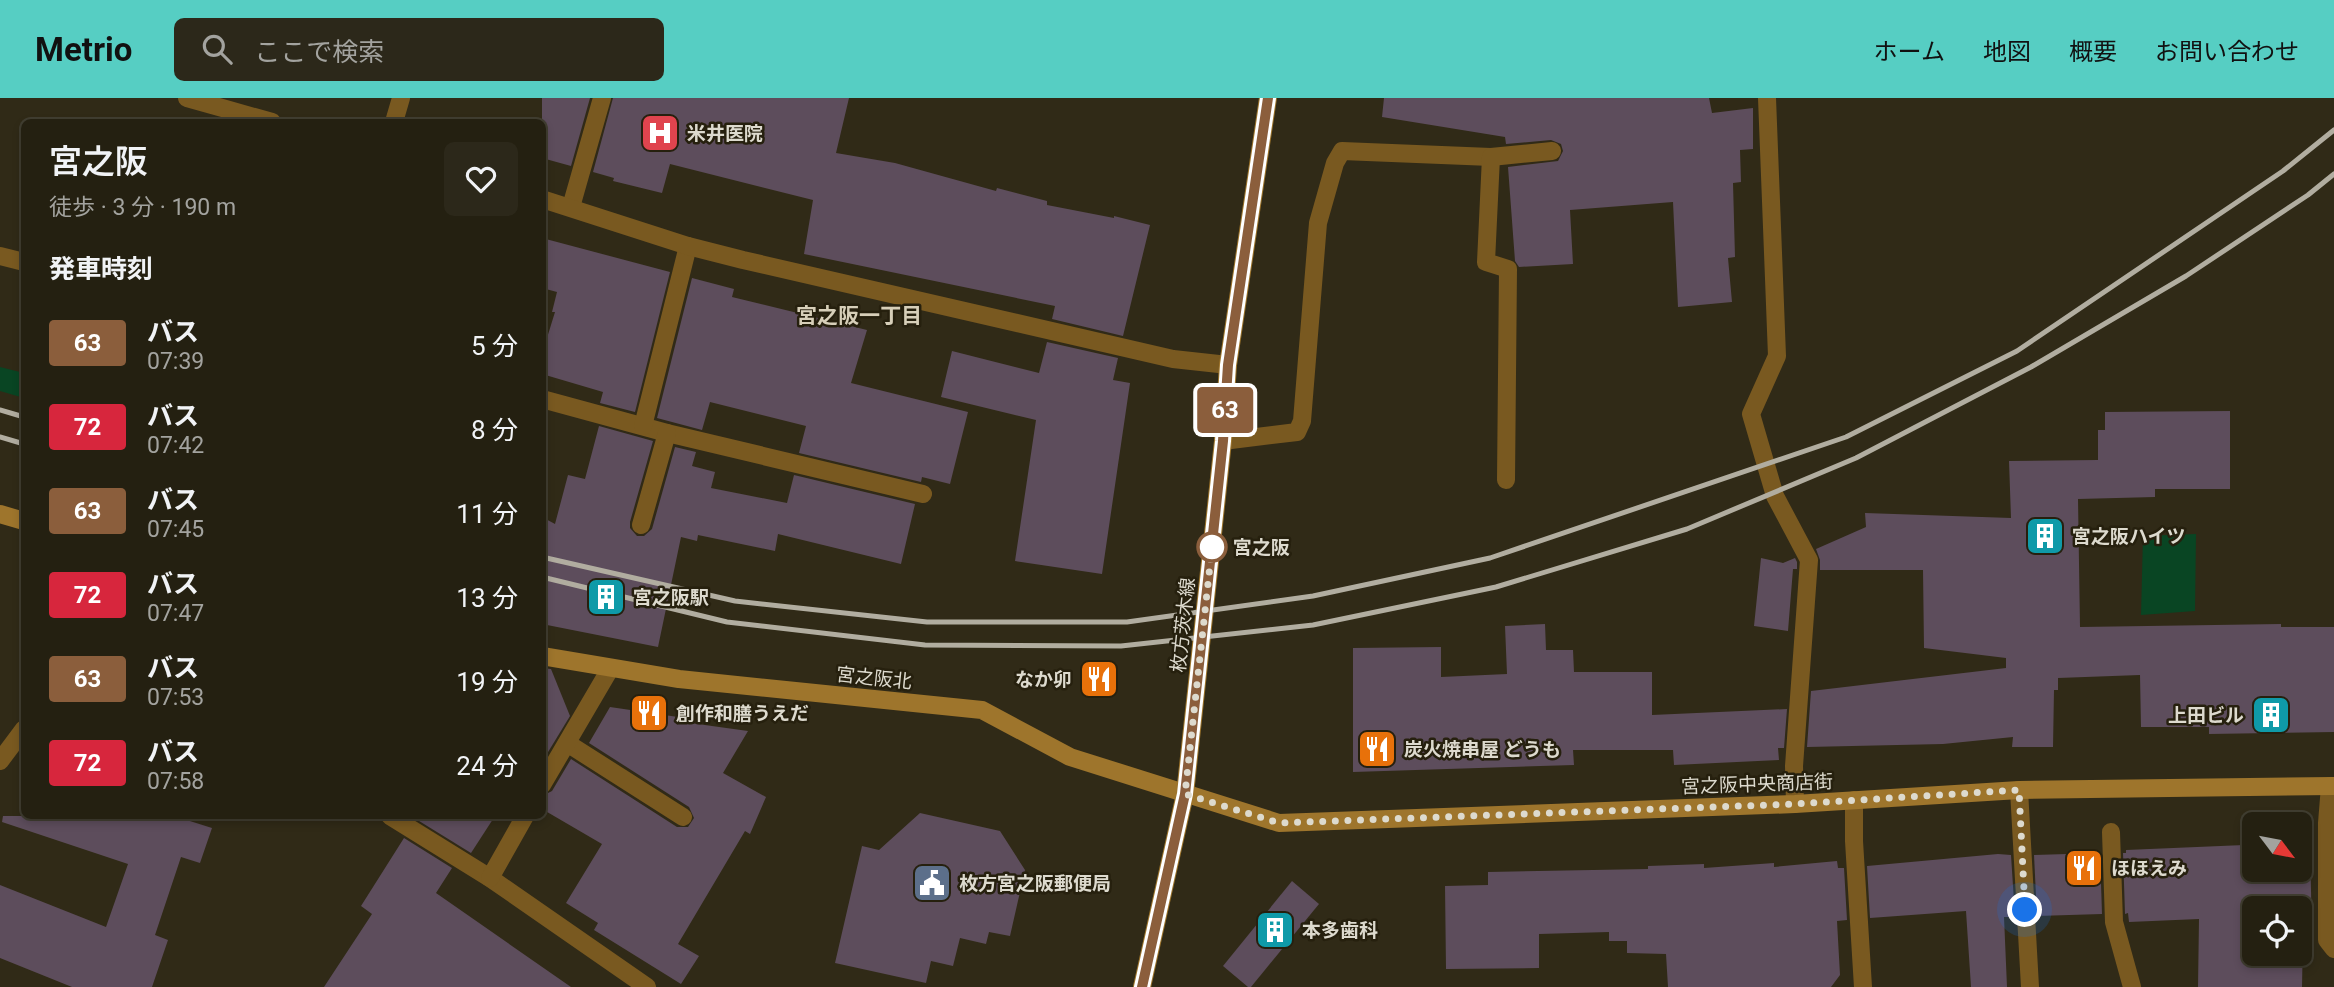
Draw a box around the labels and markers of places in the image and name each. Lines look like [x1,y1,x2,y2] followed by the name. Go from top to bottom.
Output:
[639,112,681,154] hospital icon: 米井医院
[687,122,763,145] place label: 米井医院
[2024,515,2066,557] building icon: 宮之阪ハイツ
[2072,525,2186,548] place label: 宮之阪ハイツ
[1197,532,1227,562] marker: 宮之阪
[1233,536,1290,559] place label: 宮之阪
[585,576,627,618] building icon: 宮之阪駅
[633,586,709,609] place label: 宮之阪駅
[1078,658,1120,700] restaurant icon: なか卯
[1015,668,1072,691] place label: なか卯
[628,692,670,734] restaurant icon: 創作和膳うえだ
[2250,694,2292,736] building icon: 上田ビル
[676,702,809,725] place label: 創作和膳うえだ
[2168,704,2244,727] place label: 上田ビル
[1356,728,1398,770] restaurant icon: 炭火焼串屋 どうも
[1404,738,1561,761] place label: 炭火焼串屋 どうも
[2063,847,2105,889] restaurant icon: ほほえみ
[2111,857,2187,880] place label: ほほえみ
[911,862,953,904] public building icon: 枚方宮之阪郵便局
[959,872,1111,895] place label: 枚方宮之阪郵便局
[1254,909,1296,951] building icon: 本多歯科
[1302,919,1378,942] place label: 本多歯科

